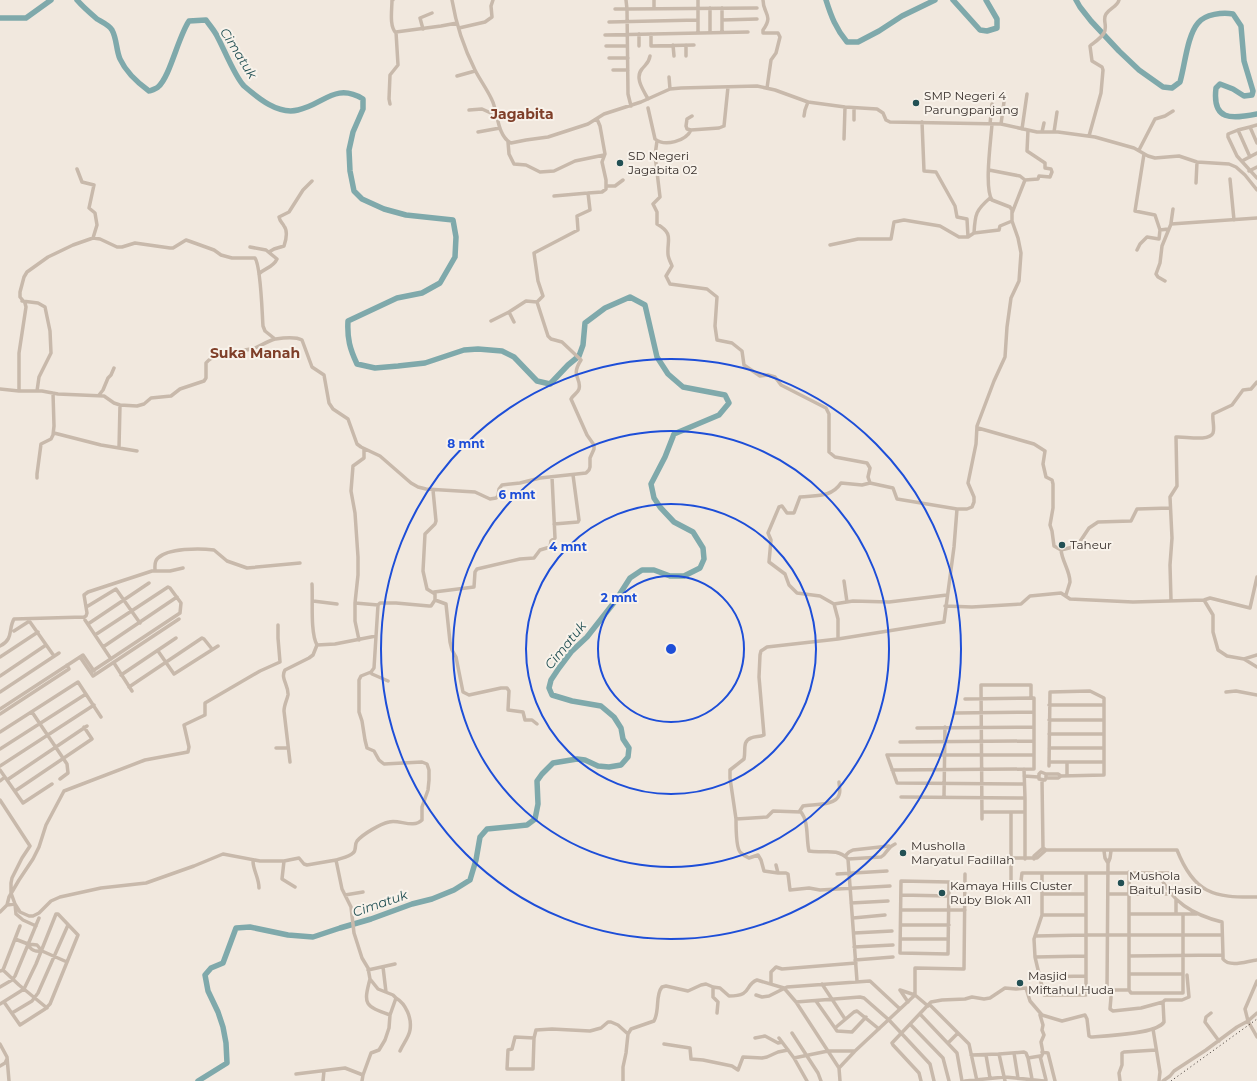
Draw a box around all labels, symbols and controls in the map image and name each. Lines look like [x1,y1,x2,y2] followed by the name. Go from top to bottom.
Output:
[217,25,262,83] water label: Cimatuk
[924,88,1019,117] place label: SMP Negeri 4 Parungpanjang
[911,98,921,108] marker: SMP Negeri 4 Parungpanjang
[489,105,554,123] district label: Jagabita
[627,148,697,177] place label: SD Negeri Jagabita 02
[615,158,625,168] marker: SD Negeri Jagabita 02
[210,344,300,362] district label: Suka Manah
[447,436,485,451] text: 8 mnt
[498,487,536,502] text: 6 mnt
[1070,537,1112,552] place label: Taheur
[549,539,588,554] text: 4 mnt
[1057,540,1067,550] marker: Taheur
[601,590,638,605] text: 2 mnt
[541,617,590,672] water label: Cimatuk
[664,642,678,656] centre of rings
[911,838,1014,867] place label: Musholla Maryatul Fadillah
[898,848,908,858] marker: Musholla Maryatul Fadillah
[1129,868,1202,897] place label: Mushola Baitul Hasib
[950,878,1073,907] place label: Kamaya Hills Cluster Ruby Blok A11
[1116,878,1126,888] marker: Mushola Baitul Hasib
[350,886,411,920] water label: Cimatuk
[937,888,947,898] marker: Kamaya Hills Cluster Ruby Blok A11
[1028,968,1114,997] place label: Masjid Miftahul Huda
[1015,978,1025,988] marker: Masjid Miftahul Huda

